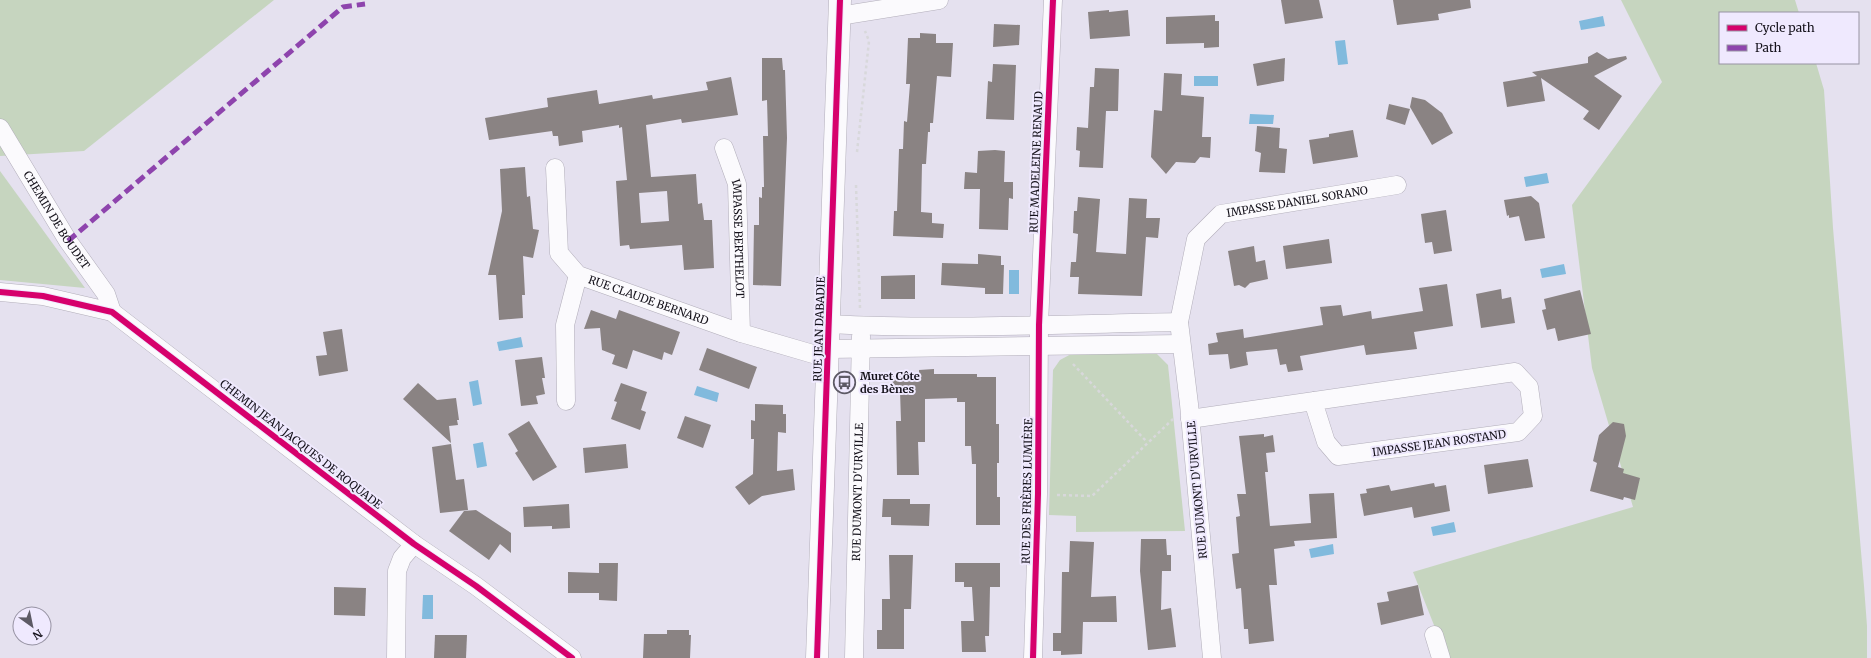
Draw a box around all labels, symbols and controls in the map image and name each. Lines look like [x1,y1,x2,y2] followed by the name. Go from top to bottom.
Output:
[1719,12,1859,64] legend
[1755,20,1815,35] text: Cycle path
[1755,40,1781,55] text: Path
[1027,91,1045,233] street label: RUE MADELEINE RENAUD
[20,168,93,272] street label: CHEMIN DE BOUDET
[729,177,747,299] street label: IMPASSE BERTHELOT
[1226,183,1369,220] street label: IMPASSE DANIEL SORANO
[587,272,710,328] street label: RUE CLAUDE BERNARD
[810,276,828,382] street label: RUE JEAN DABADIE
[832,369,858,395] bus stop icon: Muret Côte des Bènes
[860,369,920,396] place label: Muret Côte des Bènes
[217,376,385,512] street label: CHEMIN JEAN JACQUES DE ROQUADE
[1019,418,1035,564] street label: RUE DES FRÈRES LUMIÈRE
[1184,421,1210,559] street label: RUE DUMONT D'URVILLE
[849,423,866,561] street label: RUE DUMONT D'URVILLE
[1371,427,1507,459] street label: IMPASSE JEAN ROSTAND
[12,606,52,646] north arrow
[30,626,45,643] text: N

